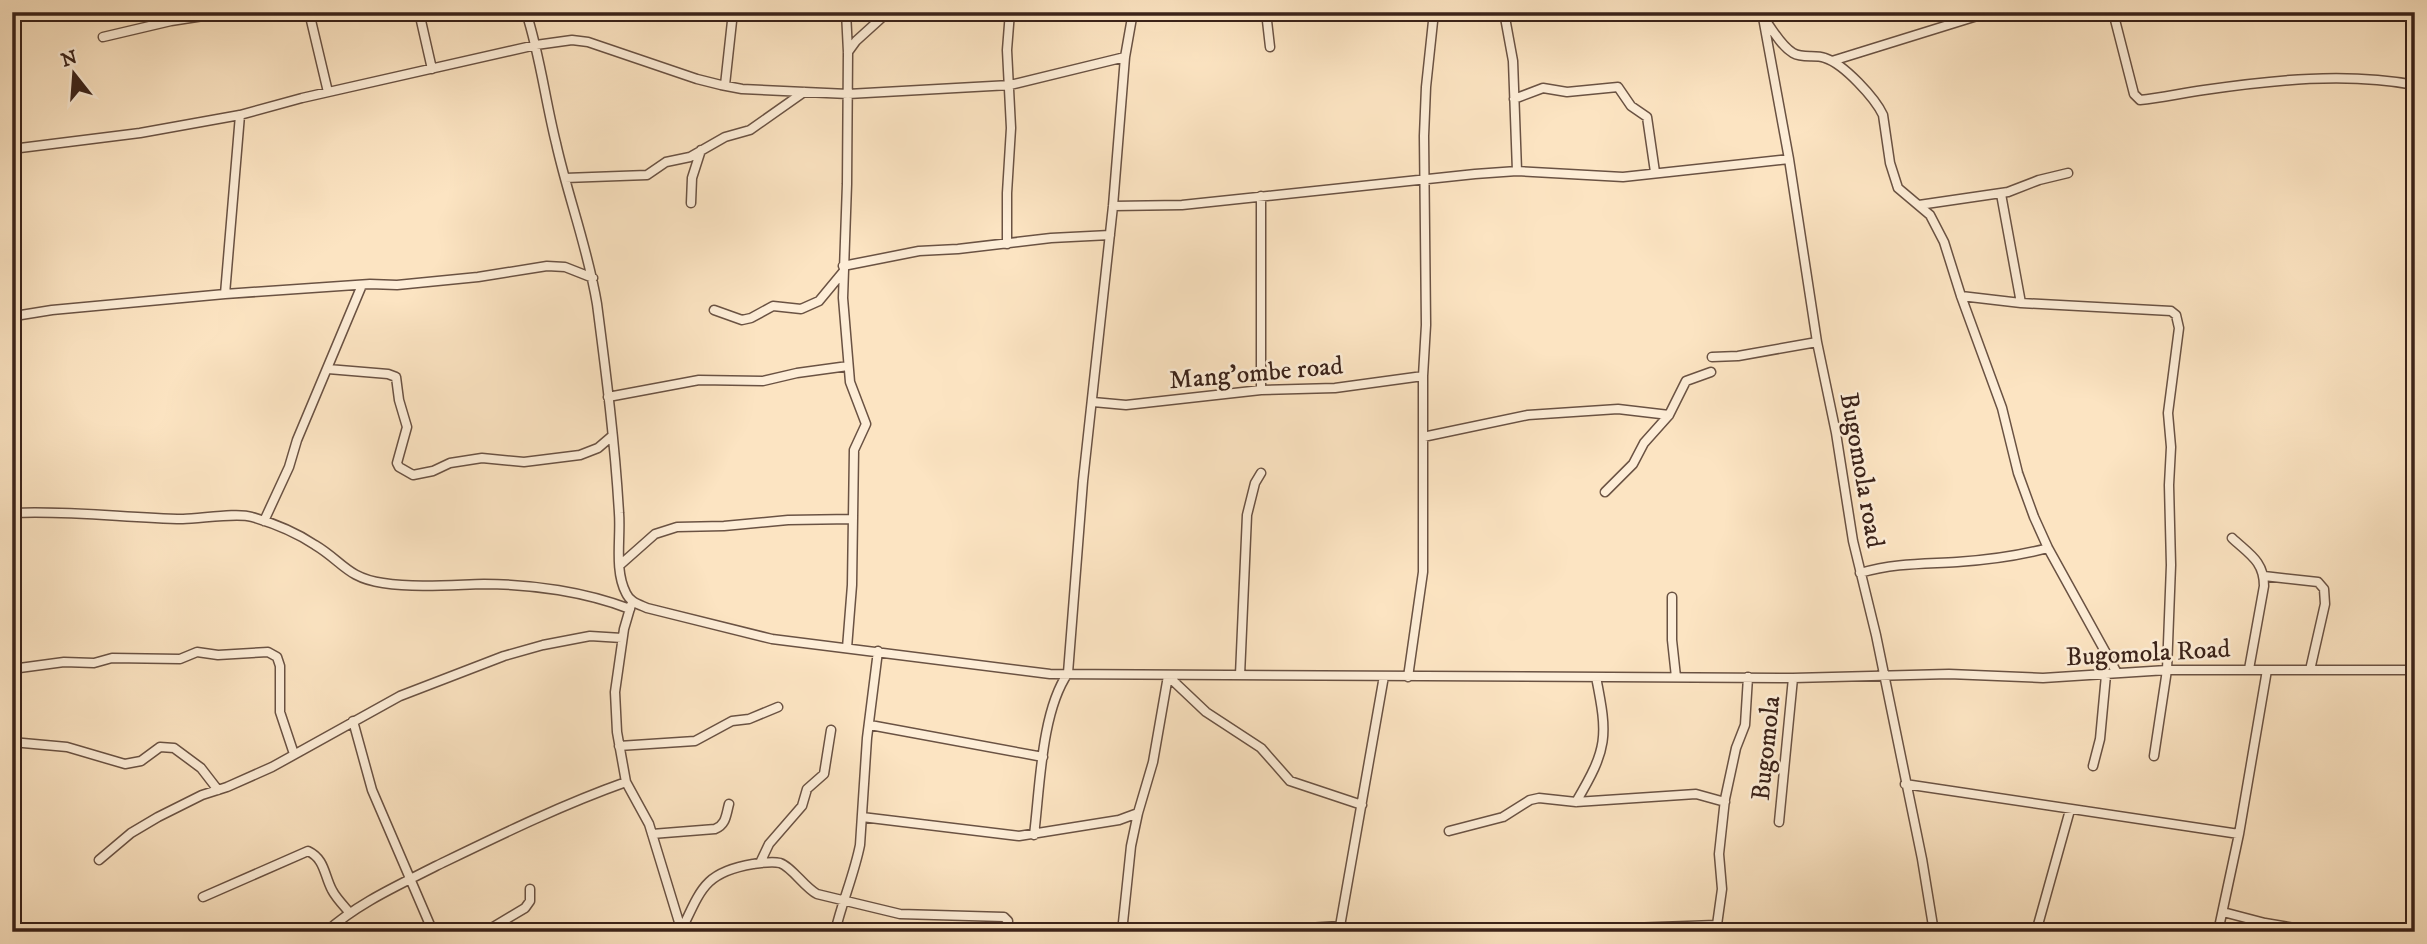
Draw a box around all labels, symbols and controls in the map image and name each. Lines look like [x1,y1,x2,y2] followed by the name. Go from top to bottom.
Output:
[38,38,108,108] north arrow
[59,46,81,72] text: N
[1168,349,1345,398] street label: Mang'ombe road
[1832,390,1891,550] street label: Bugomola road
[2065,633,2231,674] street label: Bugomola Road
[1745,694,1788,802] street label: Bugomola

